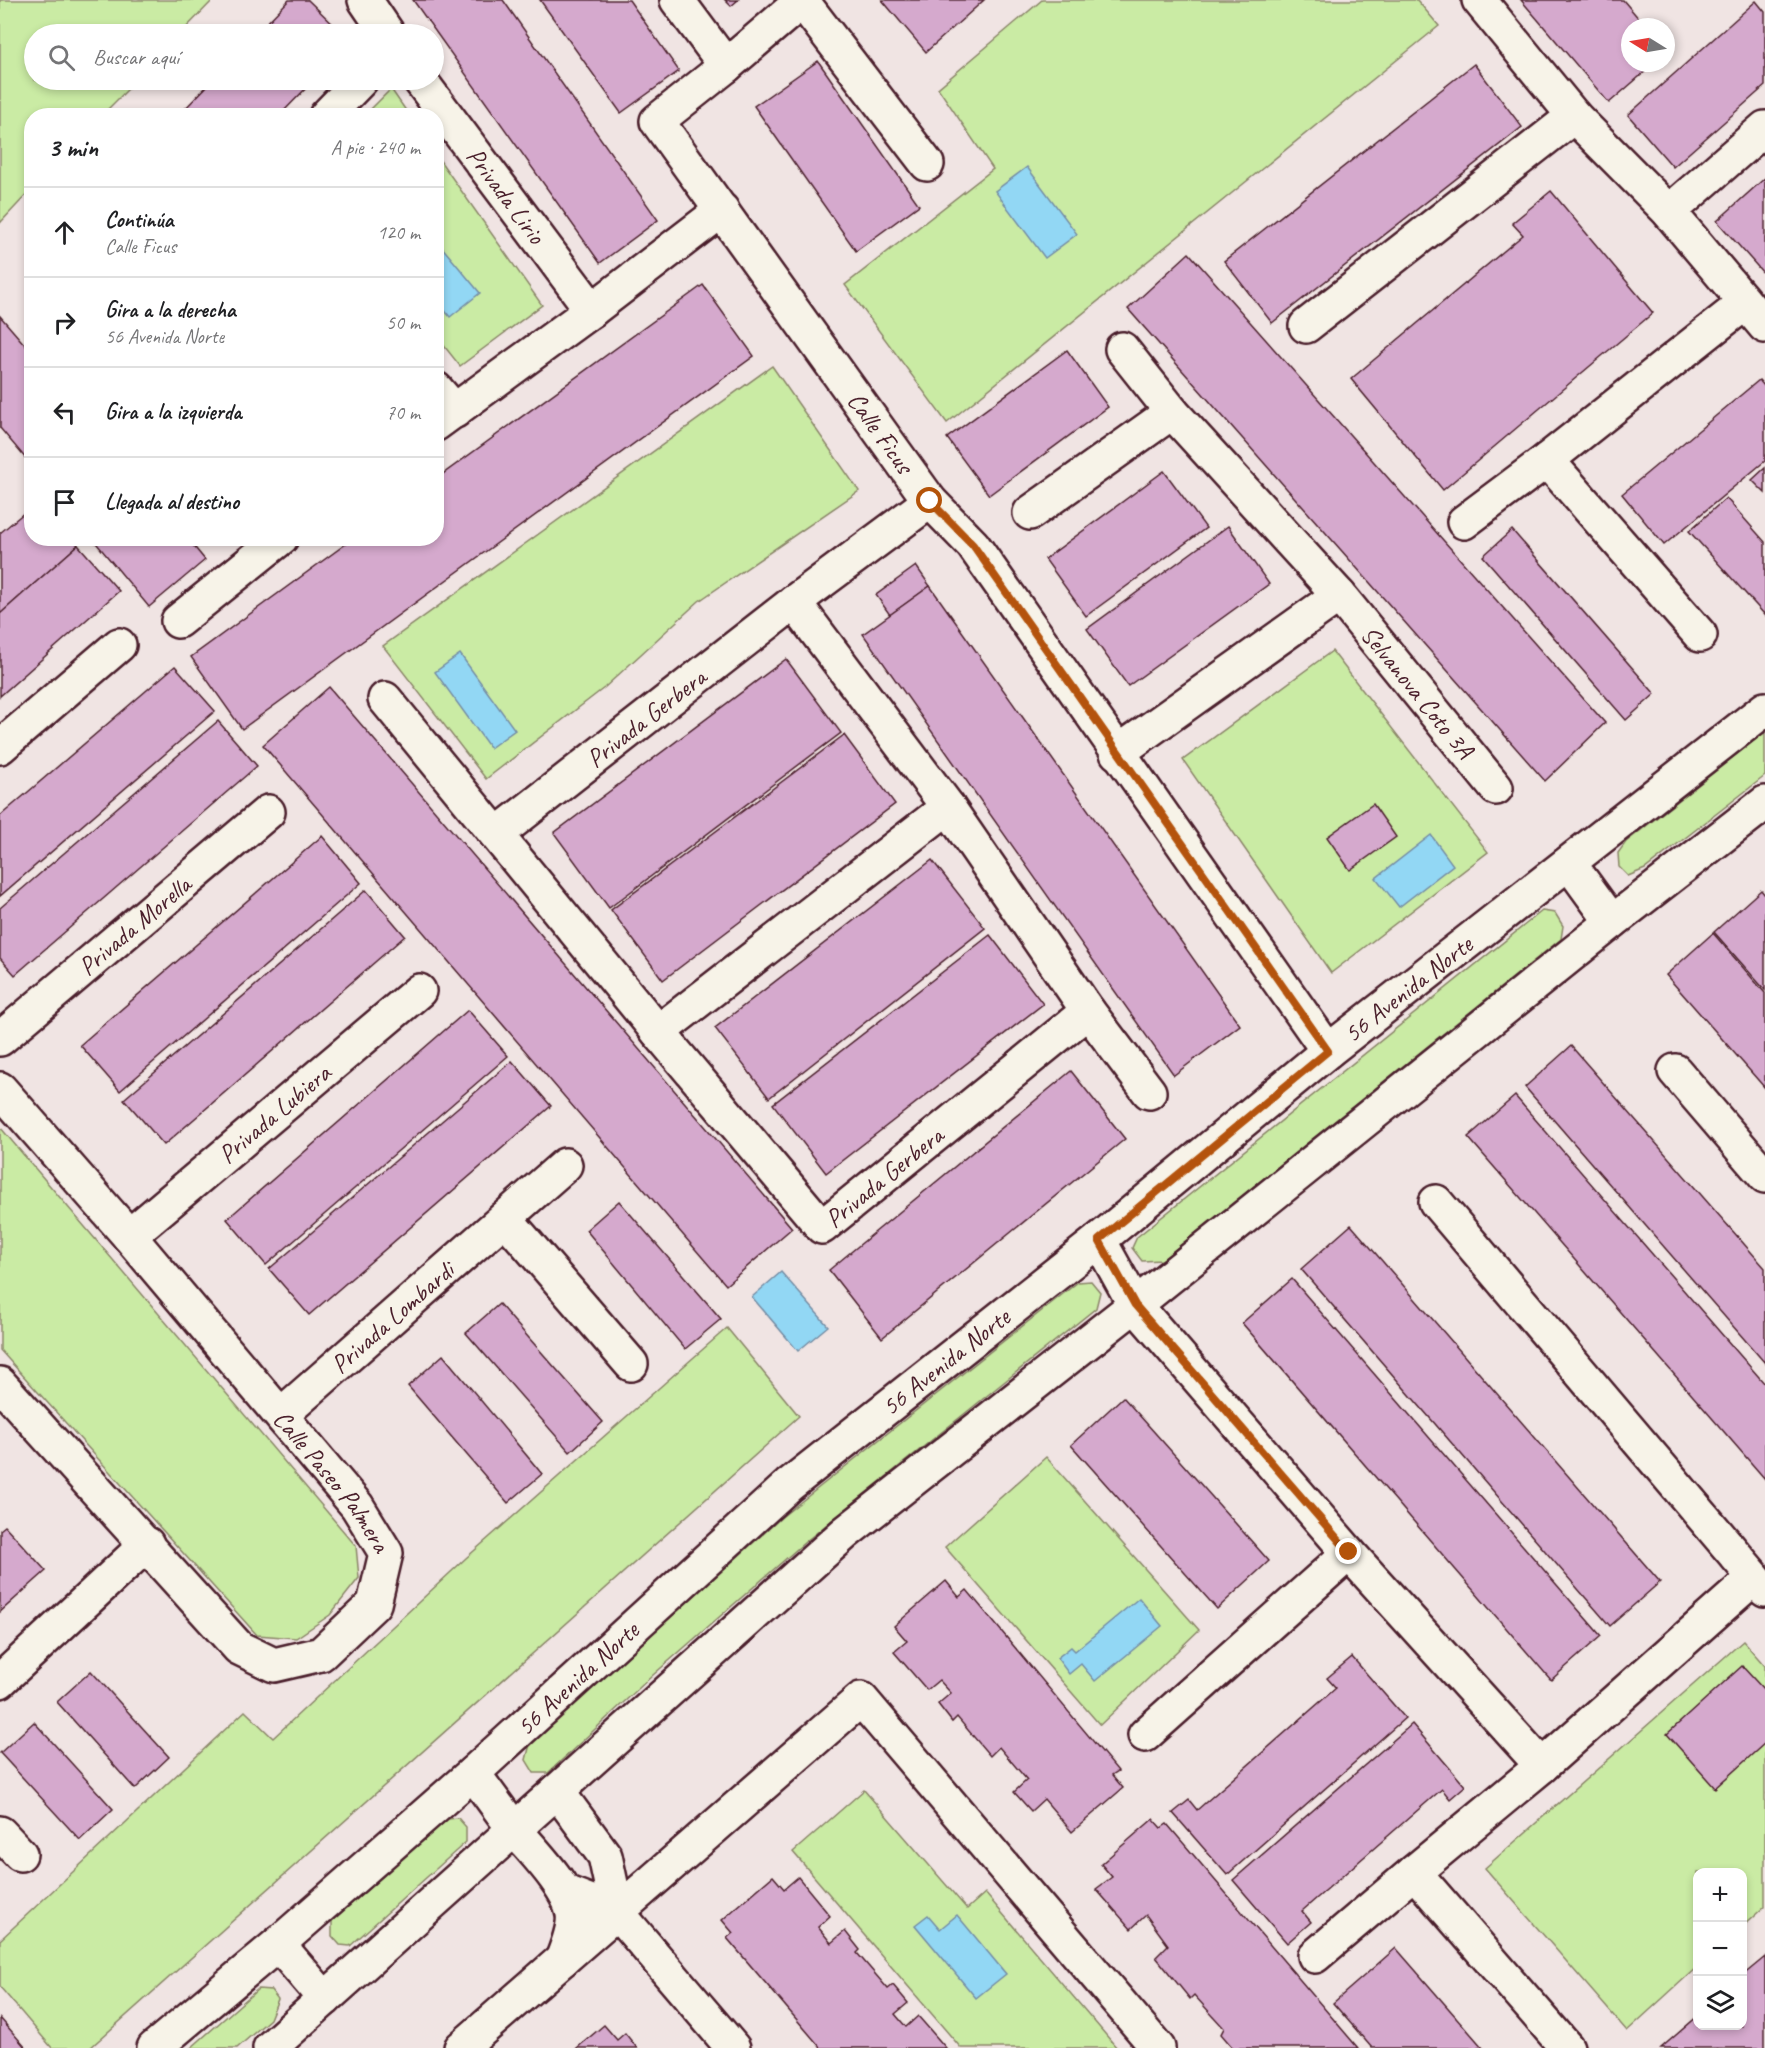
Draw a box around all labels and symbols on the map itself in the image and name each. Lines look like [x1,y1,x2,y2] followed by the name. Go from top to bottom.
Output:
[1621,18,1675,72] north arrow
[459,140,554,252] street label: Privada Lirio
[840,385,922,481] street label: Calle Ficus
[916,487,942,513] route start
[1354,619,1483,766] street label: Selvanova Coto 3A
[579,659,714,775] street label: Privada Gerbera
[71,867,199,982] street label: Privada Morella
[1337,927,1480,1049] street label: 56 Avenida Norte
[211,1055,339,1170] street label: Privada Lubiera
[818,1117,952,1235] street label: Privada Gerbera
[323,1252,463,1380] street label: Privada Lombardi
[874,1300,1017,1422] street label: 56 Avenida Norte
[266,1403,399,1560] street label: Calle Paseo Palmera
[1335,1538,1361,1564] route end
[509,1613,646,1742] street label: 56 Avenida Norte

